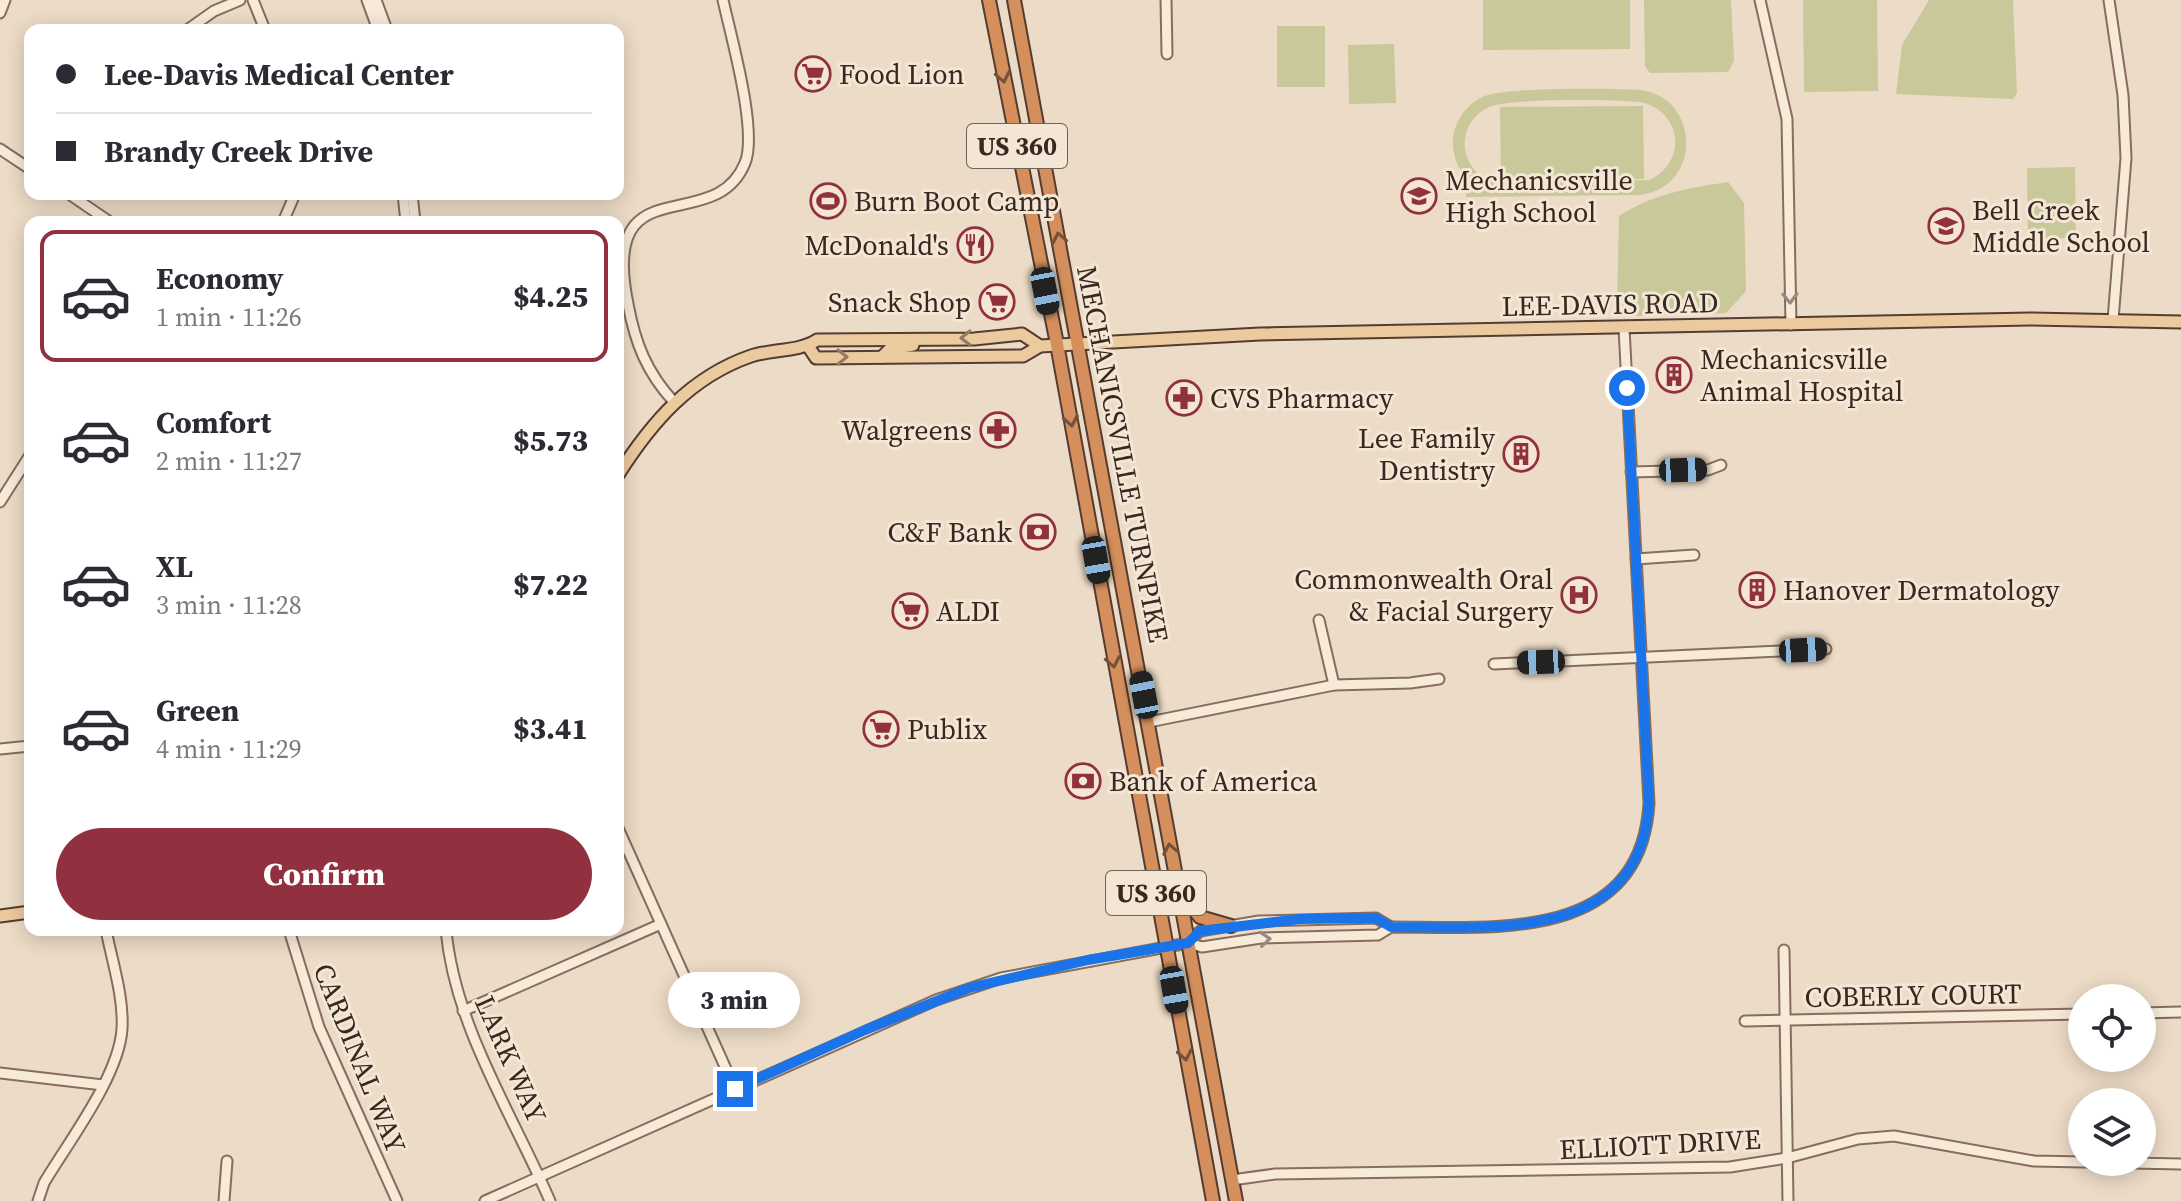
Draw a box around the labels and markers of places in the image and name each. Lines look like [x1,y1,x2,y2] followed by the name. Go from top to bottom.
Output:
[794,55,832,93] supermarket icon: Food Lion
[839,55,965,93] place label: Food Lion
[1445,161,1633,231] place label: Mechanicsville High School
[1400,177,1438,215] school or university icon: Mechanicsville High School
[809,182,847,220] sports icon: Burn Boot Camp
[854,182,1059,220] place label: Burn Boot Camp
[1972,191,2150,261] place label: Bell Creek Middle School
[1927,207,1965,245] school or university icon: Bell Creek Middle School
[804,226,949,264] place label: McDonald's
[956,226,994,264] restaurant icon: McDonald's
[828,283,971,321] place label: Snack Shop
[978,283,1016,321] supermarket icon: Snack Shop
[1700,340,1903,410] place label: Mechanicsville Animal Hospital
[1655,356,1693,394] building icon: Mechanicsville Animal Hospital
[1165,379,1203,417] pharmacy icon: CVS Pharmacy
[1210,379,1394,417] place label: CVS Pharmacy
[841,411,972,449] place label: Walgreens
[979,411,1017,449] pharmacy icon: Walgreens
[1358,419,1496,489] place label: Lee Family Dentistry
[1502,435,1540,473] building icon: Lee Family Dentistry
[887,513,1013,551] place label: C&F Bank
[1019,513,1057,551] bank icon: C&F Bank
[1294,560,1554,630] place label: Commonwealth Oral & Facial Surgery
[1738,571,1776,609] building icon: Hanover Dermatology
[1783,571,2060,609] place label: Hanover Dermatology
[1560,576,1598,614] hospital icon: Commonwealth Oral & Facial Surgery
[891,592,929,630] supermarket icon: ALDI
[936,592,1000,630] place label: ALDI
[862,710,900,748] supermarket icon: Publix
[907,710,987,748] place label: Publix
[1064,762,1102,800] bank icon: Bank of America
[1109,762,1318,800] place label: Bank of America

